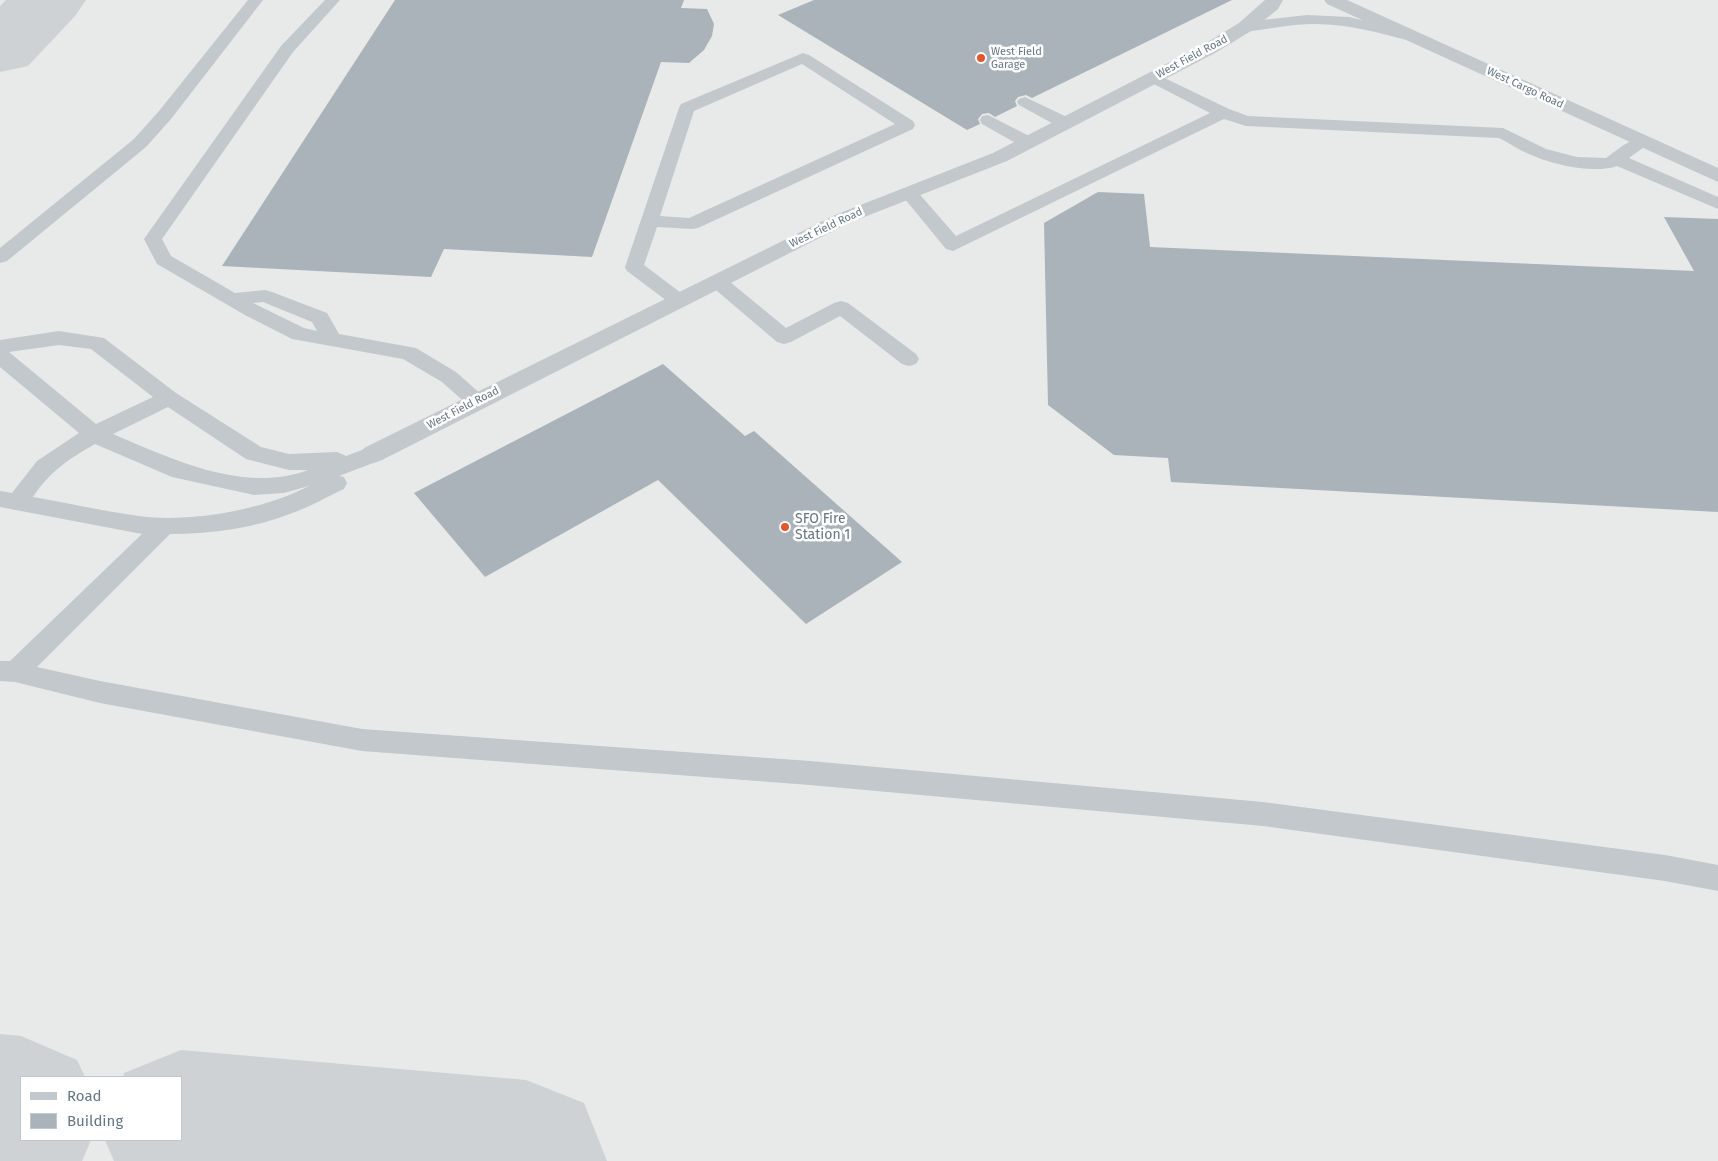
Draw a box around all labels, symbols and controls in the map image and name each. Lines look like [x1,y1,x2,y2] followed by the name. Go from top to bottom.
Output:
[1154,33,1230,81] street label: West Field Road
[991,45,1042,71] place label: West Field Garage
[975,52,987,64] marker: West Field Garage
[1484,64,1566,112] street label: West Cargo Road
[787,205,865,251] street label: West Field Road
[425,384,501,432] street label: West Field Road
[795,511,850,544] place label: SFO Fire Station 1
[779,521,791,533] marker: SFO Fire Station 1
[20,1076,182,1141] legend
[67,1087,102,1105] text: Road
[67,1112,123,1130] text: Building

